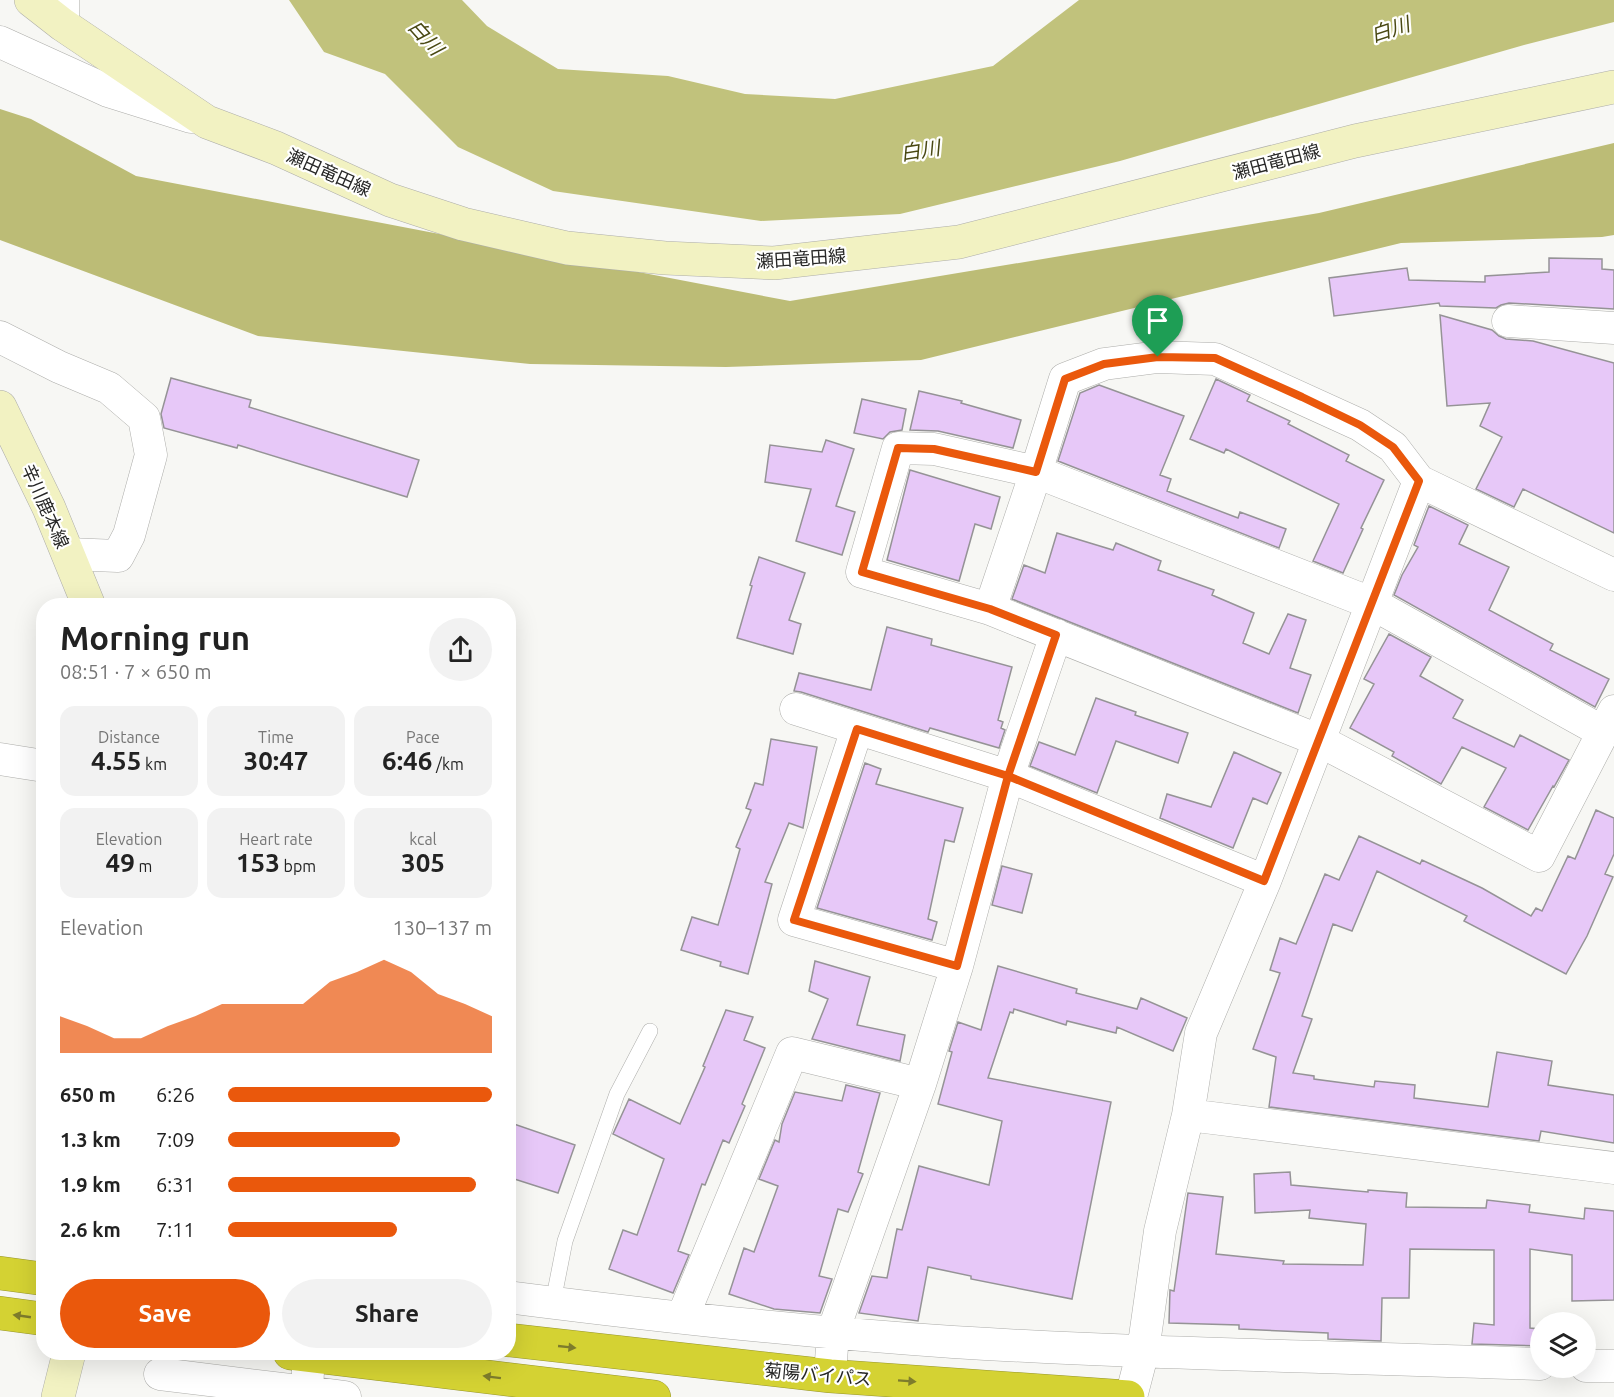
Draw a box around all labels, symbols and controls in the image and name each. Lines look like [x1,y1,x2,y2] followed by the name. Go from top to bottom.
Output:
[1367,11,1414,46] water label: 白川
[404,14,449,61] water label: 白川
[898,135,944,164] water label: 白川
[1230,140,1322,182] street label: 瀬田竜田線
[284,145,374,199] street label: 瀬田竜田線
[755,245,847,271] street label: 瀬田竜田線
[1132,295,1183,357] pin
[1141,304,1174,337] icon: arrive
[19,461,73,551] street label: 辛川鹿本線
[429,618,492,681] button: share
[60,619,250,656] text: Morning run
[60,660,212,683] text: 08:51 · 7 × 650 m
[98,728,160,746] text: Distance
[258,728,294,746] text: Time
[406,728,440,746] text: Pace
[91,746,141,775] text: 4.55
[243,746,309,775] text: 30:47
[382,746,432,775] text: 6:46
[141,755,167,773] text: km
[432,755,464,773] text: /km
[96,830,162,848] text: Elevation
[239,830,313,848] text: Heart rate
[409,830,437,848] text: kcal
[106,848,135,877] text: 49
[236,848,280,877] text: 153
[401,848,445,877] text: 305
[135,857,152,875] text: m
[280,857,316,875] text: bpm
[60,916,143,939] text: Elevation
[393,916,492,939] text: 130–137 m
[60,1083,116,1106] text: 650 m
[156,1083,195,1106] text: 6:26
[60,1128,121,1151] text: 1.3 km
[156,1128,195,1151] text: 7:09
[60,1173,121,1196] text: 1.9 km
[156,1173,195,1196] text: 6:31
[60,1218,121,1241] text: 2.6 km
[156,1218,195,1241] text: 7:11
[60,1279,270,1348] button: Save
[282,1279,492,1348] button: Share
[12,1312,31,1321] one-way arrow
[1530,1312,1596,1378] map controls
[1530,1312,1596,1378] button: layers
[557,1342,576,1352] one-way arrow
[764,1359,872,1389] street label: 菊陽バイパス
[482,1373,501,1382] one-way arrow
[897,1377,916,1386] one-way arrow

